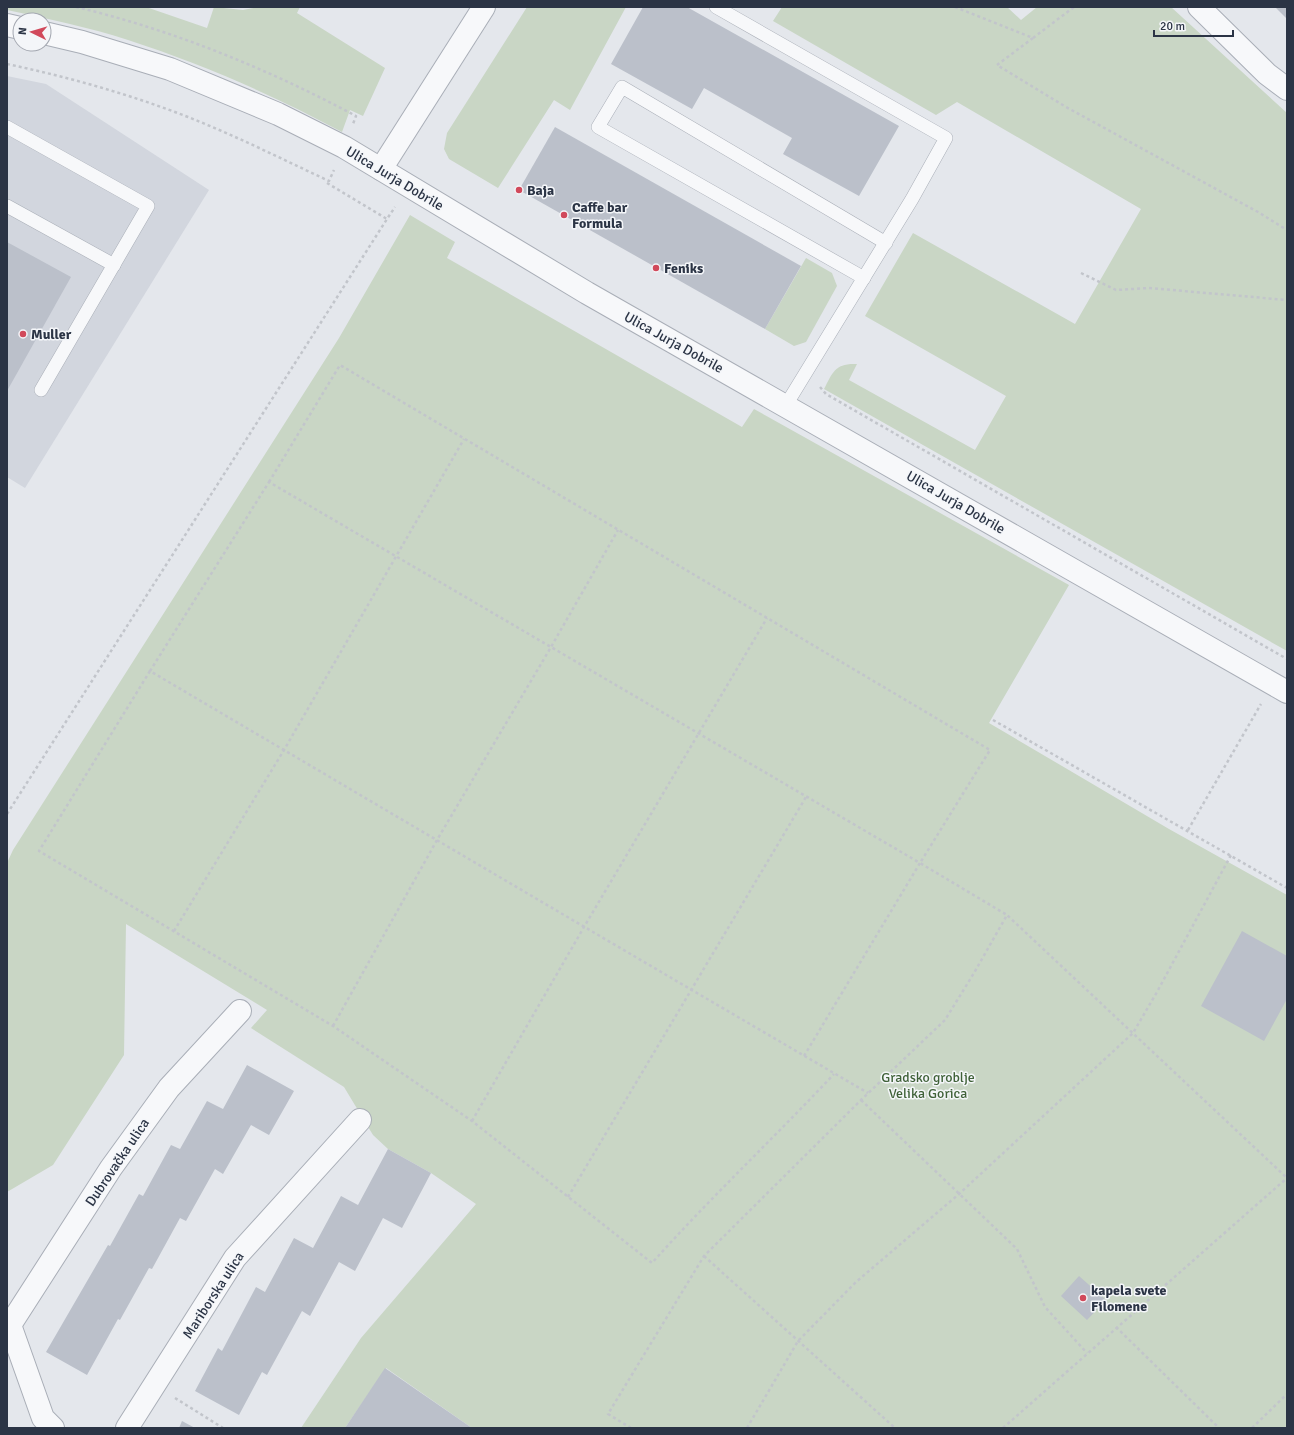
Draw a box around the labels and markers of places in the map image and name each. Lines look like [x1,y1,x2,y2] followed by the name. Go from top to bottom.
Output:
[527,182,554,199] place label: Baja
[514,185,524,195] marker: Baja
[572,199,628,232] place label: Caffe bar Formula
[559,210,569,220] marker: Caffe bar Formula
[664,260,703,277] place label: Feniks
[651,263,661,273] marker: Feniks
[31,326,72,343] place label: Muller
[18,329,28,339] marker: Muller
[1091,1282,1167,1315] place label: kapela svete Filomene
[1078,1293,1088,1303] marker: kapela svete Filomene

